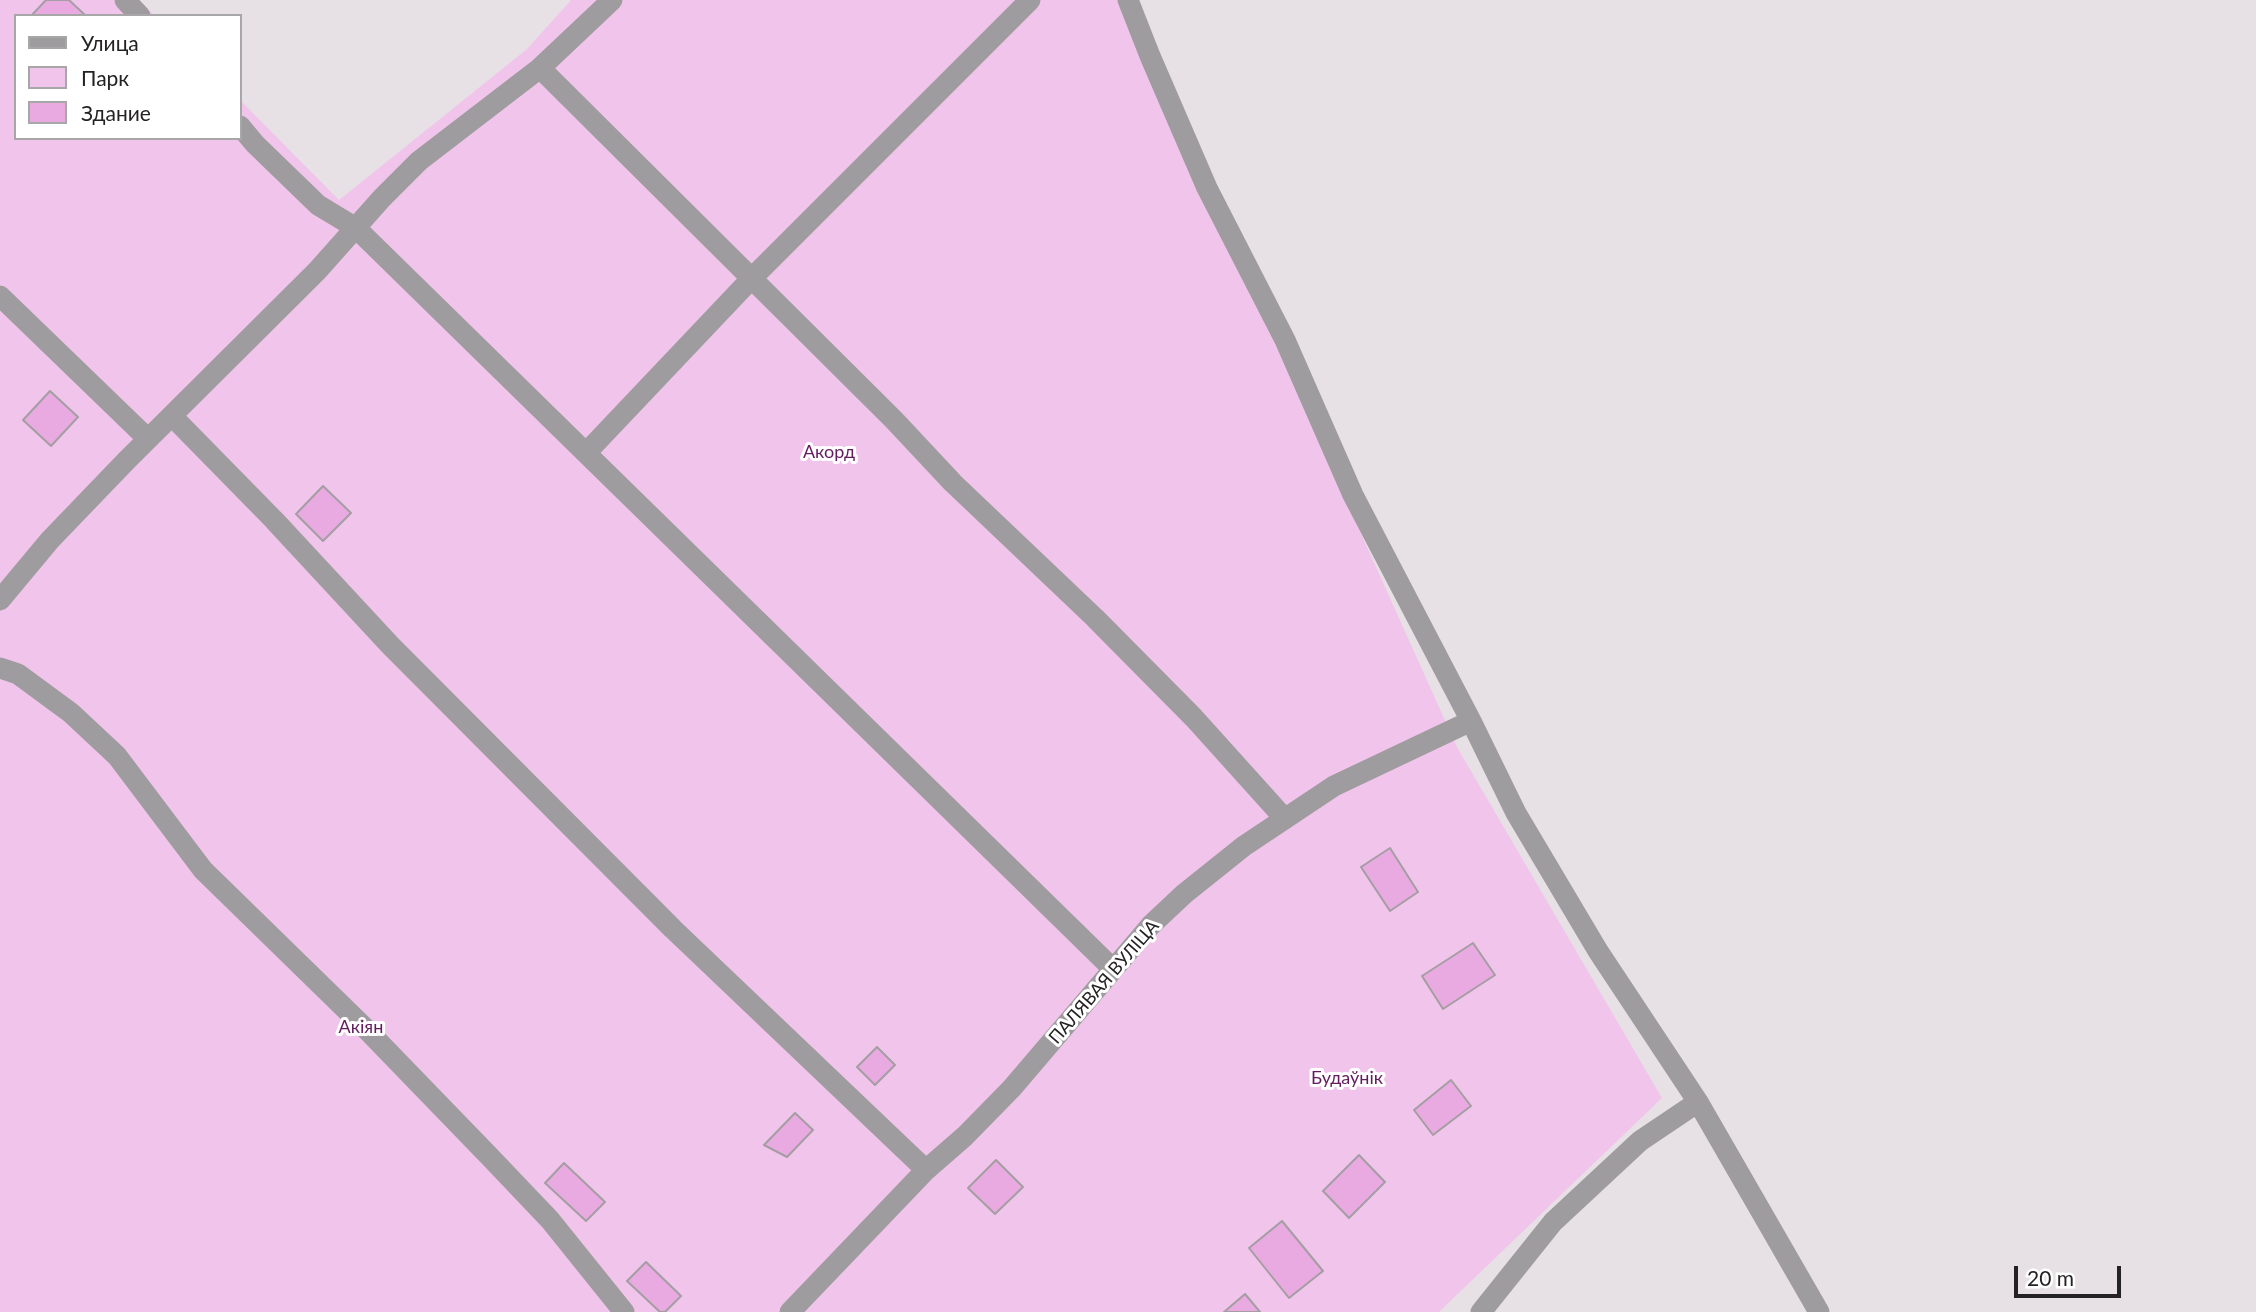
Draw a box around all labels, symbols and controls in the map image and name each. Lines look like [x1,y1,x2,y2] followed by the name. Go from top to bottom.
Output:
[14,14,242,140] legend
[81,30,139,55] text: Улица
[81,65,129,90] text: Парк
[81,100,151,125] text: Здание
[803,441,855,463] park label: Акорд
[1044,916,1164,1048] street label: ПАЛЯВАЯ ВУЛІЦА
[339,1016,383,1038] park label: Акіян
[1311,1067,1383,1089] park label: Будаўнік
[2018,1252,2125,1296] scale bar
[2027,1265,2074,1290] text: 20 m

